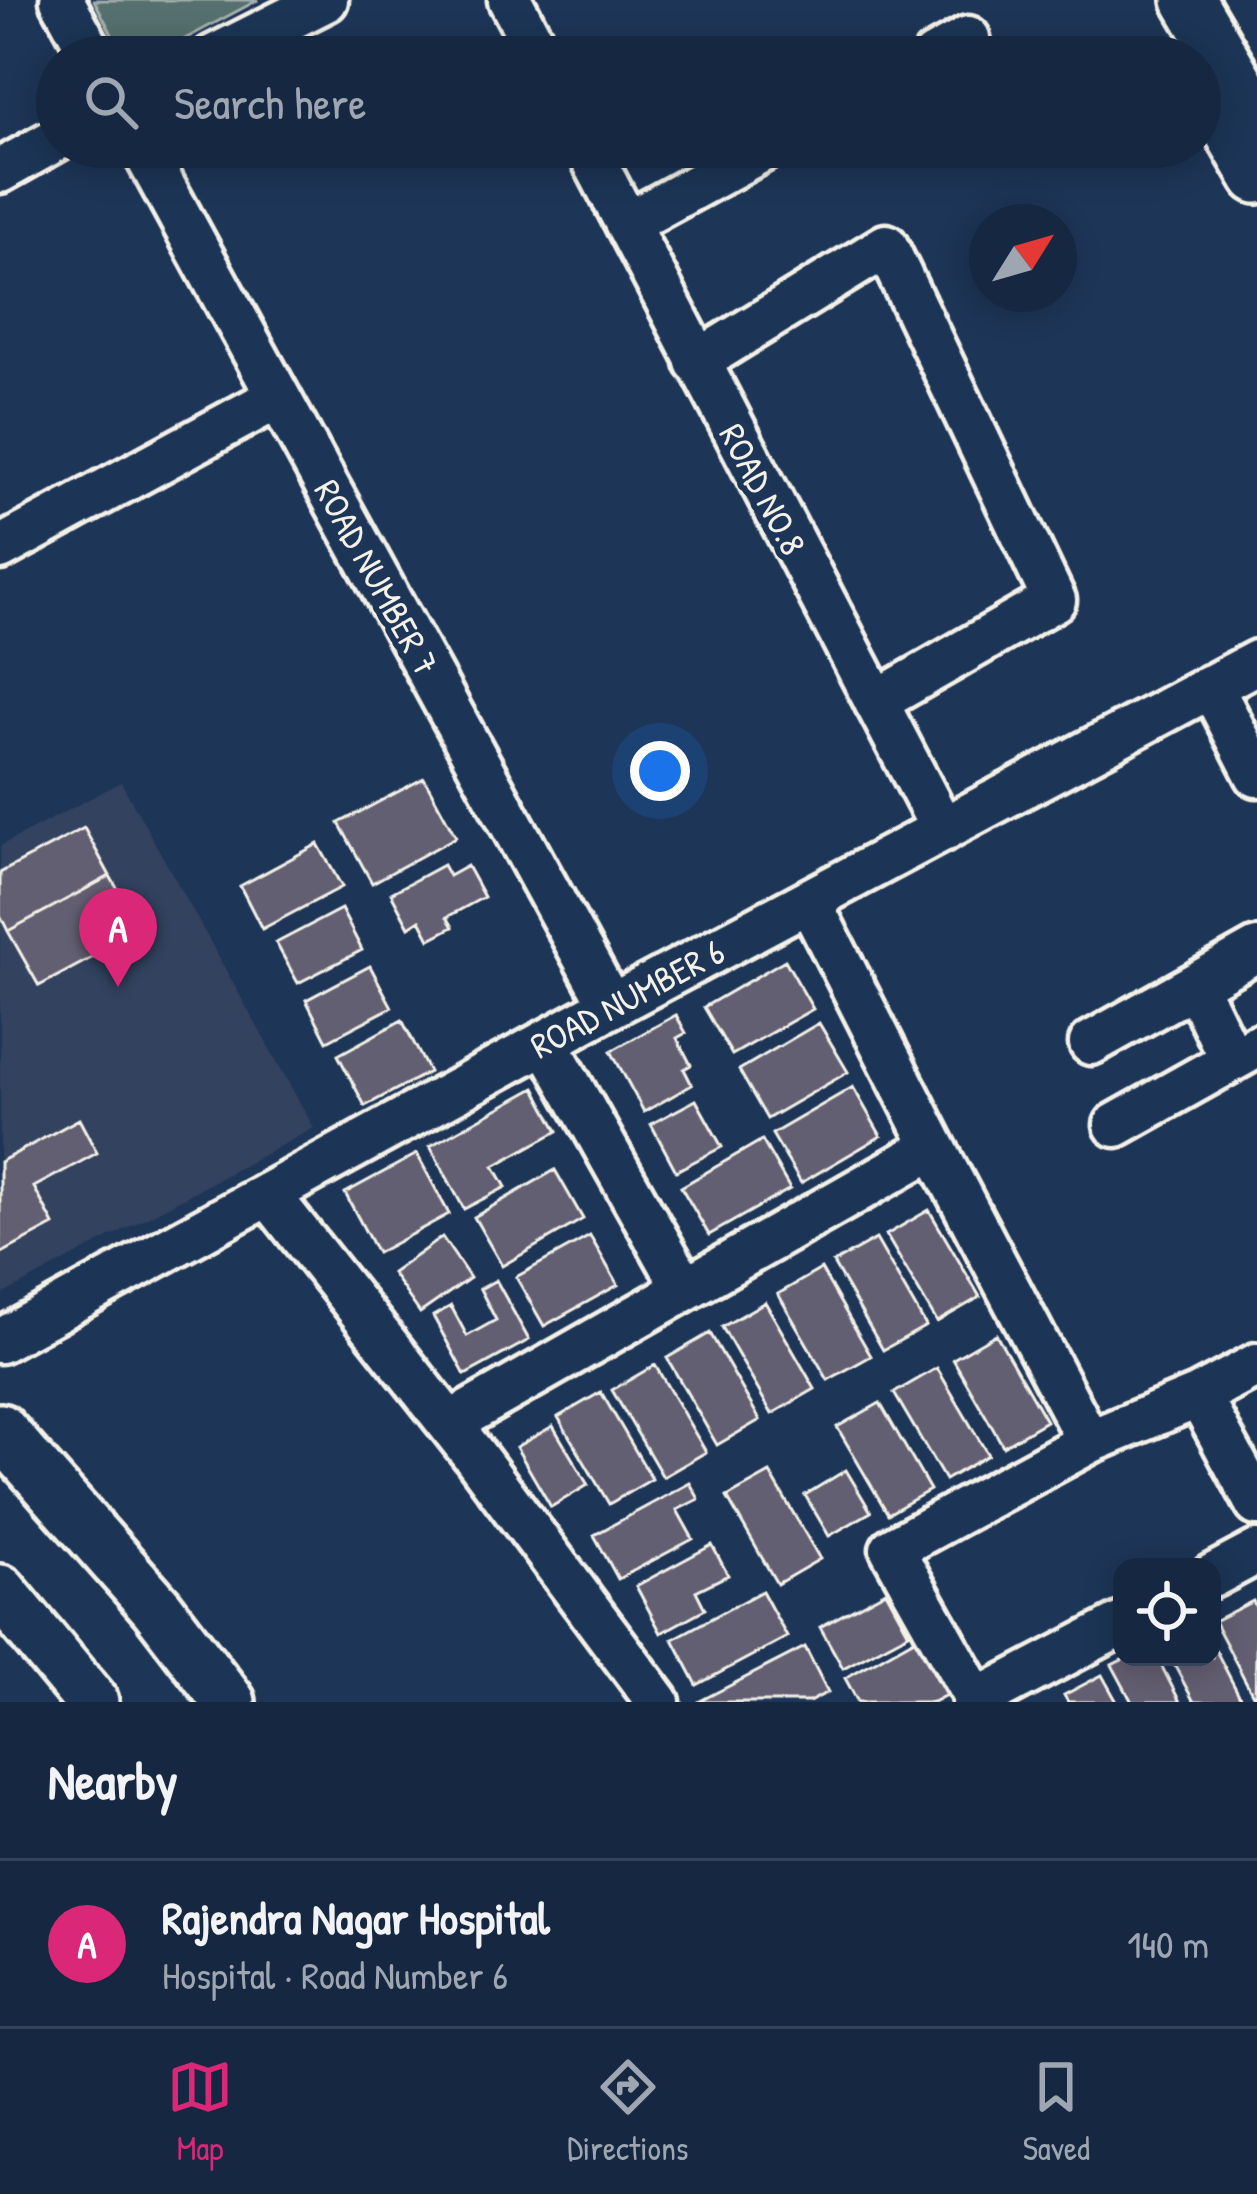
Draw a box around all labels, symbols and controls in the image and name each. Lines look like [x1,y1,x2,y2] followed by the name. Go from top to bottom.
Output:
[36,36,1221,168] search box
[78,69,144,135] icon: search
[174,72,366,133] text: Search here
[969,204,1077,312] north arrow
[709,415,818,563] street label: ROAD NO.8
[304,470,451,683] street label: ROAD NUMBER 7
[630,741,690,801] your location
[79,888,157,987] pin: A
[521,926,732,1069] street label: ROAD NUMBER 6
[1113,1558,1221,1666] map controls
[1113,1558,1221,1666] button: locate
[48,1746,178,1815] text: Nearby
[162,1887,550,1948] text: Rajendra Nagar Hospital
[77,1917,97,1970] text: A
[1127,1917,1209,1970] text: 140 m
[162,1948,508,2001] text: Hospital · Road Number 6
[167,2054,233,2170] tab: Map
[567,2054,689,2170] tab: Directions
[1023,2054,1090,2170] tab: Saved

